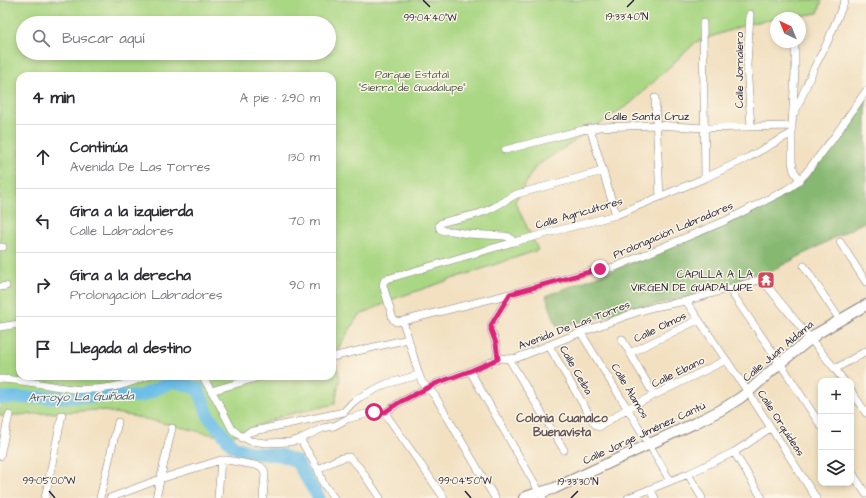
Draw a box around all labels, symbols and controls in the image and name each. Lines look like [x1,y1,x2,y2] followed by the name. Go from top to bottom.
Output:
[606,10,648,24] text: 19°33'40"N
[403,11,457,25] text: 99°04'40"W
[770,12,806,48] north arrow
[16,16,336,60] search box
[30,27,52,49] icon: search
[62,28,144,49] text: Buscar aquí
[732,31,747,108] street label: Calle Jornalero
[358,67,466,95] park label: Parque Estatal "Sierra de Guadalupe"
[32,86,75,110] text: 4 min
[240,89,320,107] text: A pie · 290 m
[605,109,690,124] street label: Calle Santa Cruz
[70,137,128,158] text: Continúa
[32,146,54,168] icon: ahead
[288,148,320,166] text: 130 m
[70,158,210,176] text: Avenida De Las Torres
[534,193,625,234] street label: Calle Agricultores
[611,198,736,263] street label: Prolongación Labradores
[70,201,193,222] text: Gira a la izquierda
[32,210,54,232] icon: left
[288,212,320,230] text: 70 m
[70,222,174,240] text: Calle Labradores
[591,260,609,278] route end
[70,265,191,286] text: Gira a la derecha
[631,267,753,295] place label: CAPILLA A LA VIRGEN DE GUADALUPE
[756,270,776,290] temple icon: CAPILLA A LA VIRGEN DE GUADALUPE
[32,274,54,296] icon: right
[289,276,320,294] text: 90 m
[70,286,223,304] text: Prolongación Labradores
[516,297,633,353] street label: Avenida De Las Torres
[631,308,689,346] street label: Calle Olmos
[739,317,817,385] street label: Calle Juan Aldama
[32,338,54,360] icon: arrive
[70,338,191,359] text: Llegada al destino
[556,343,596,398] street label: Calle Ceiba
[649,352,708,391] street label: Calle Ébano
[608,361,653,422] street label: Calle Álamos
[818,378,854,486] map controls
[818,378,854,414] button: +
[754,387,808,459] street label: Calle Orquídeas
[28,388,135,406] water label: Arroyo La Guiñada
[580,398,708,469] street label: Calle Jorge Jiménez Cantú
[365,403,383,421] route start
[516,410,608,441] district label: Colonia Cuanalco Buenavista
[818,414,854,450] button: −
[818,450,854,486] button: layers
[23,474,76,488] text: 99°05'00"W
[438,474,492,488] text: 99°04'50"W
[558,475,599,489] text: 19°33'30"N

